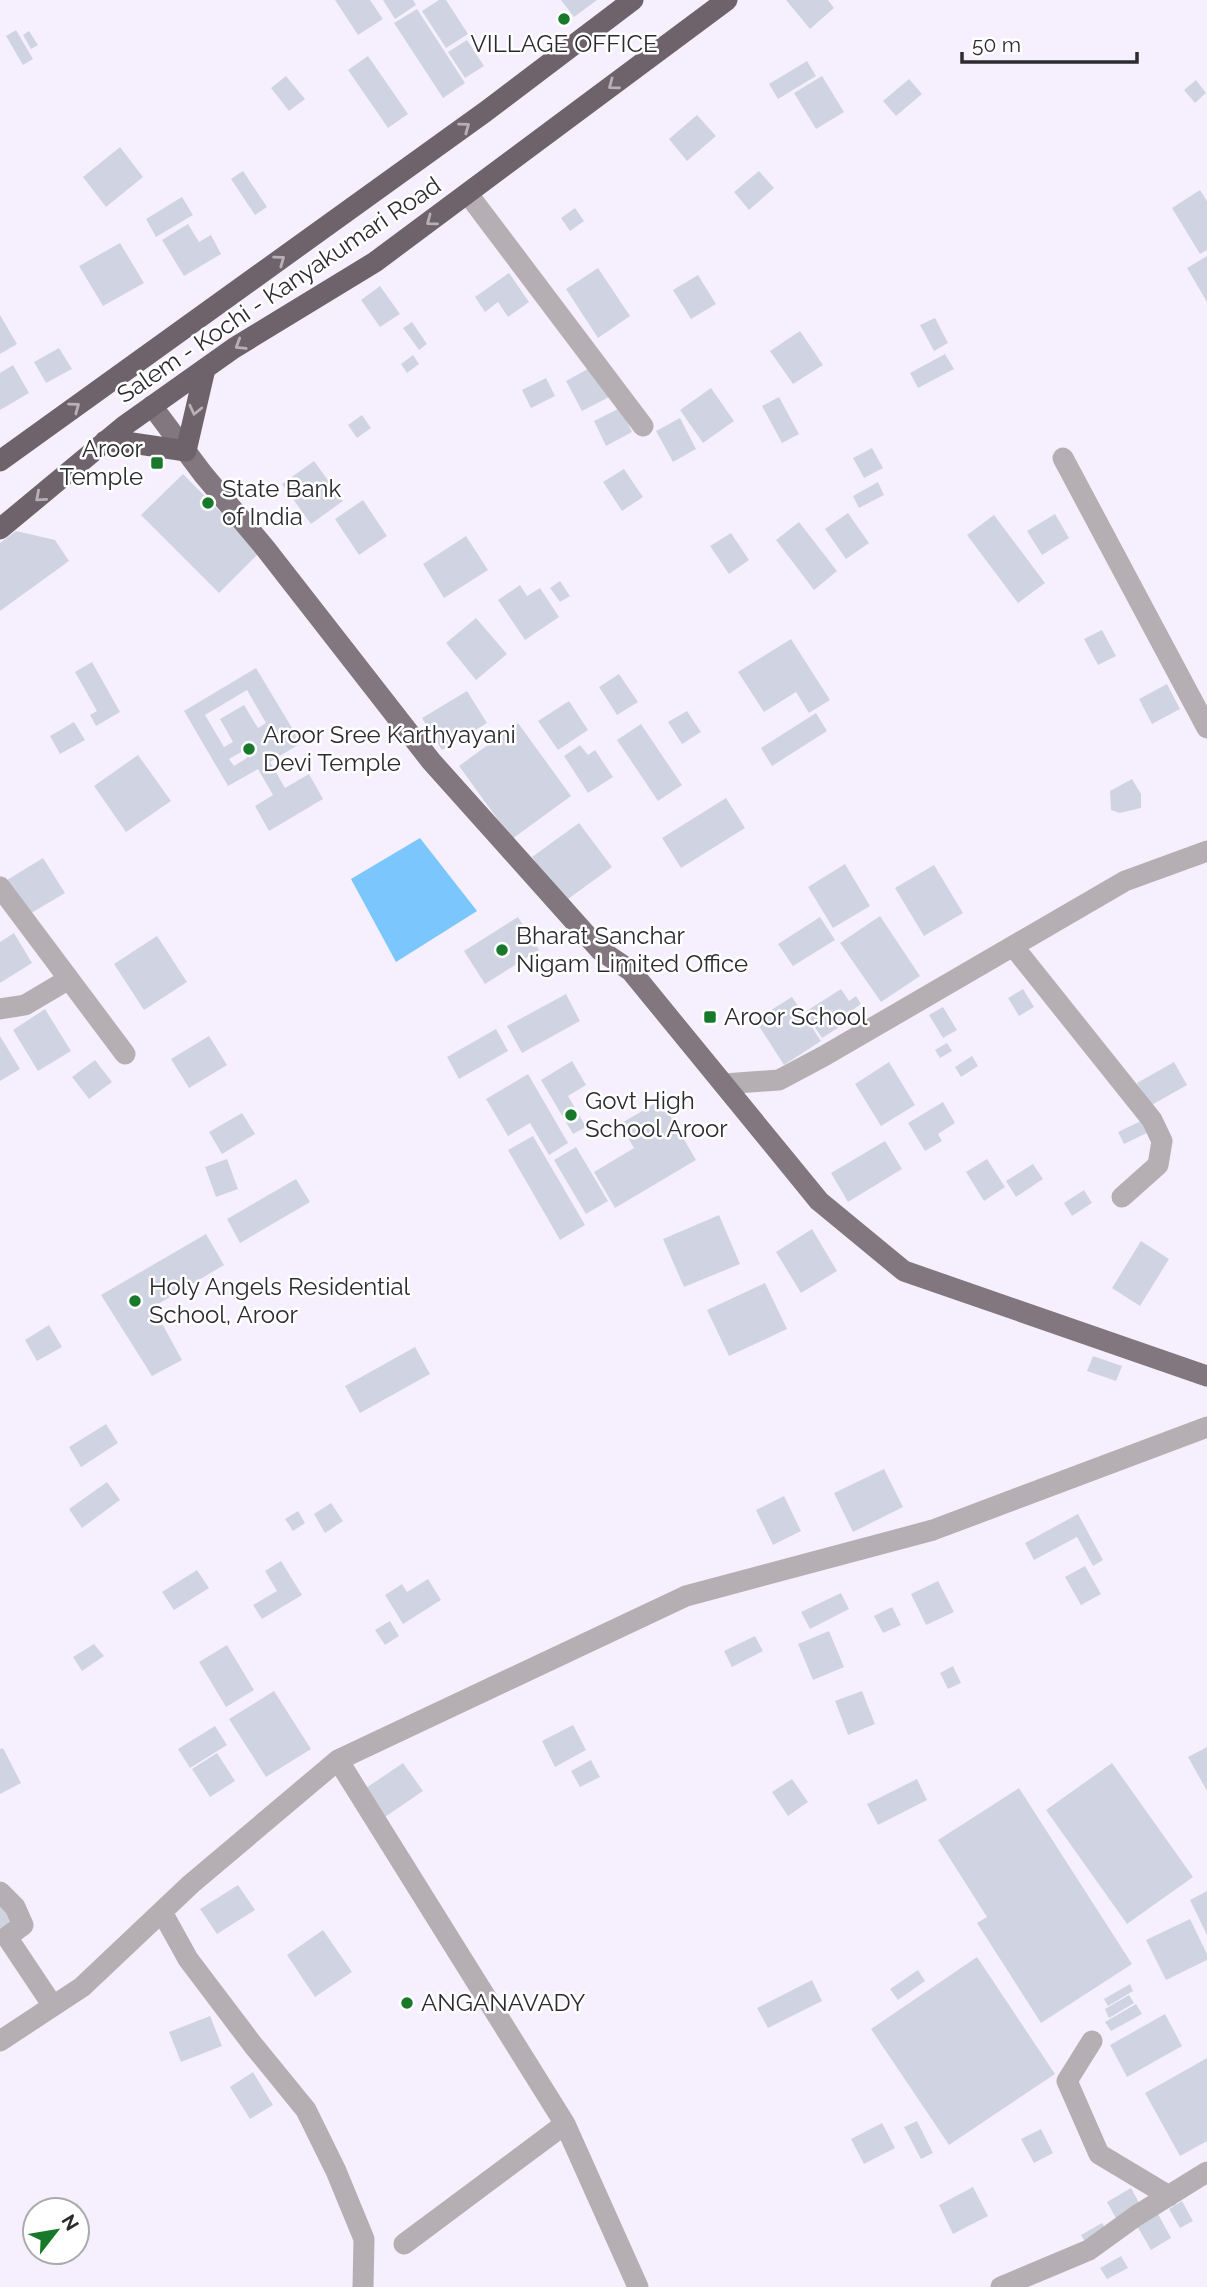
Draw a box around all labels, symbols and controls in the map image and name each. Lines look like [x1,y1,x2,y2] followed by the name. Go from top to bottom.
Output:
[556,11,572,27] marker: VILLAGE OFFICE
[962,21,1137,65] scale bar
[470,29,658,58] place label: VILLAGE OFFICE
[972,32,1021,57] text: 50 m
[608,77,621,89] one-way arrow
[457,122,469,135] one-way arrow
[111,170,446,409] street label: Salem - Kochi - Kanyakumari Road
[426,213,439,226] one-way arrow
[272,255,285,268] one-way arrow
[235,336,248,349] one-way arrow
[67,403,80,415] one-way arrow
[189,404,203,416] one-way arrow
[59,434,144,491] place label: Aroor Temple
[149,455,165,471] marker: Aroor Temple
[222,474,341,531] place label: State Bank of India
[35,489,48,501] one-way arrow
[200,495,216,511] marker: State Bank of India
[263,720,516,777] place label: Aroor Sree Karthyayani Devi Temple
[241,741,257,757] marker: Aroor Sree Karthyayani Devi Temple
[516,921,748,978] place label: Bharat Sanchar Nigam Limited Office
[494,942,510,958] marker: Bharat Sanchar Nigam Limited Office
[724,1002,868,1031] place label: Aroor School
[702,1009,718,1025] marker: Aroor School
[585,1086,728,1143] place label: Govt High School Aroor
[563,1107,579,1123] marker: Govt High School Aroor
[149,1272,410,1329] place label: Holy Angels Residential School, Aroor
[127,1293,143,1309] marker: Holy Angels Residential School, Aroor
[421,1988,586,2017] place label: ANGANAVADY
[399,1995,415,2011] marker: ANGANAVADY
[21,2196,91,2266] north arrow
[57,2210,84,2234] text: N

